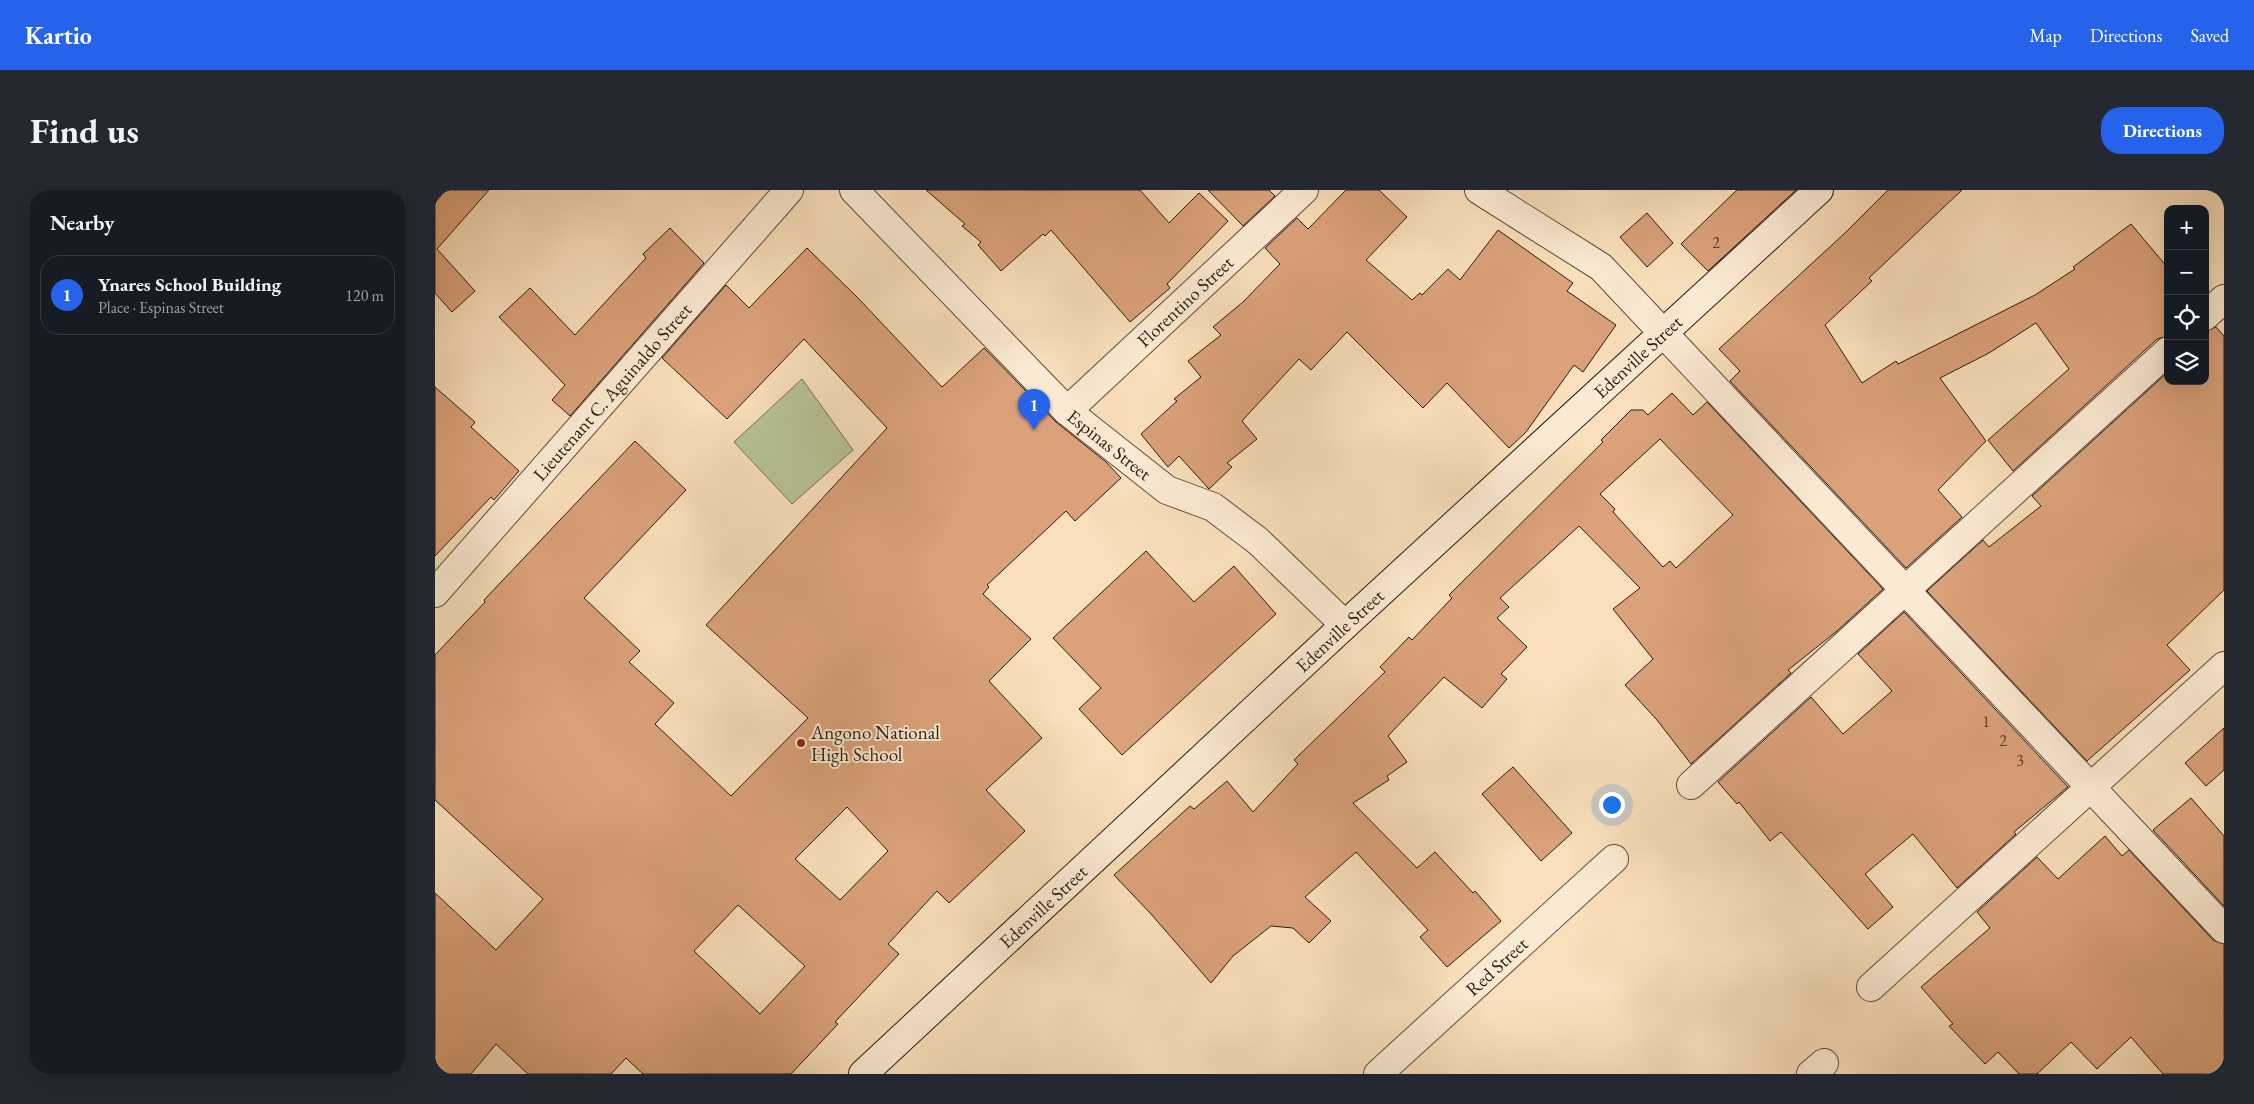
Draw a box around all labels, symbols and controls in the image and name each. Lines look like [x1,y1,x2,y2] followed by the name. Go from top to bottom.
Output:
[25,20,92,51] text: Kartio
[2030,24,2062,47] text: Map
[2090,24,2162,47] text: Directions
[2190,24,2229,47] text: Saved
[2101,107,2224,154] button: Directions
[30,108,139,153] text: Find us
[2164,205,2209,385] map controls
[2164,205,2209,250] button: +
[50,209,114,236] text: Nearby
[1712,232,1720,253] house number: 2
[1131,250,1238,352] street label: Florentino Street
[2164,250,2209,295] button: −
[98,272,281,297] text: Ynares School Building
[63,285,71,306] text: 1
[345,285,384,306] text: 120 m
[2164,295,2209,340] button: locate
[98,297,224,318] text: Place · Espinas Street
[527,297,697,486] street label: Lieutenant C. Aguinaldo Street
[1588,309,1687,403] street label: Edenville Street
[2164,340,2209,385] button: layers
[1018,389,1050,430] pin: 1
[1062,403,1157,486] street label: Espinas Street
[1290,583,1389,678] street label: Edenville Street
[1982,711,1990,732] house number: 1
[810,720,940,767] place label: Angono National High School
[1999,730,2007,751] house number: 2
[795,737,807,749] marker: Angono National High School
[2016,750,2024,771] house number: 3
[1599,792,1625,818] your location
[994,859,1093,954] street label: Edenville Street
[1460,931,1533,1001] street label: Red Street

